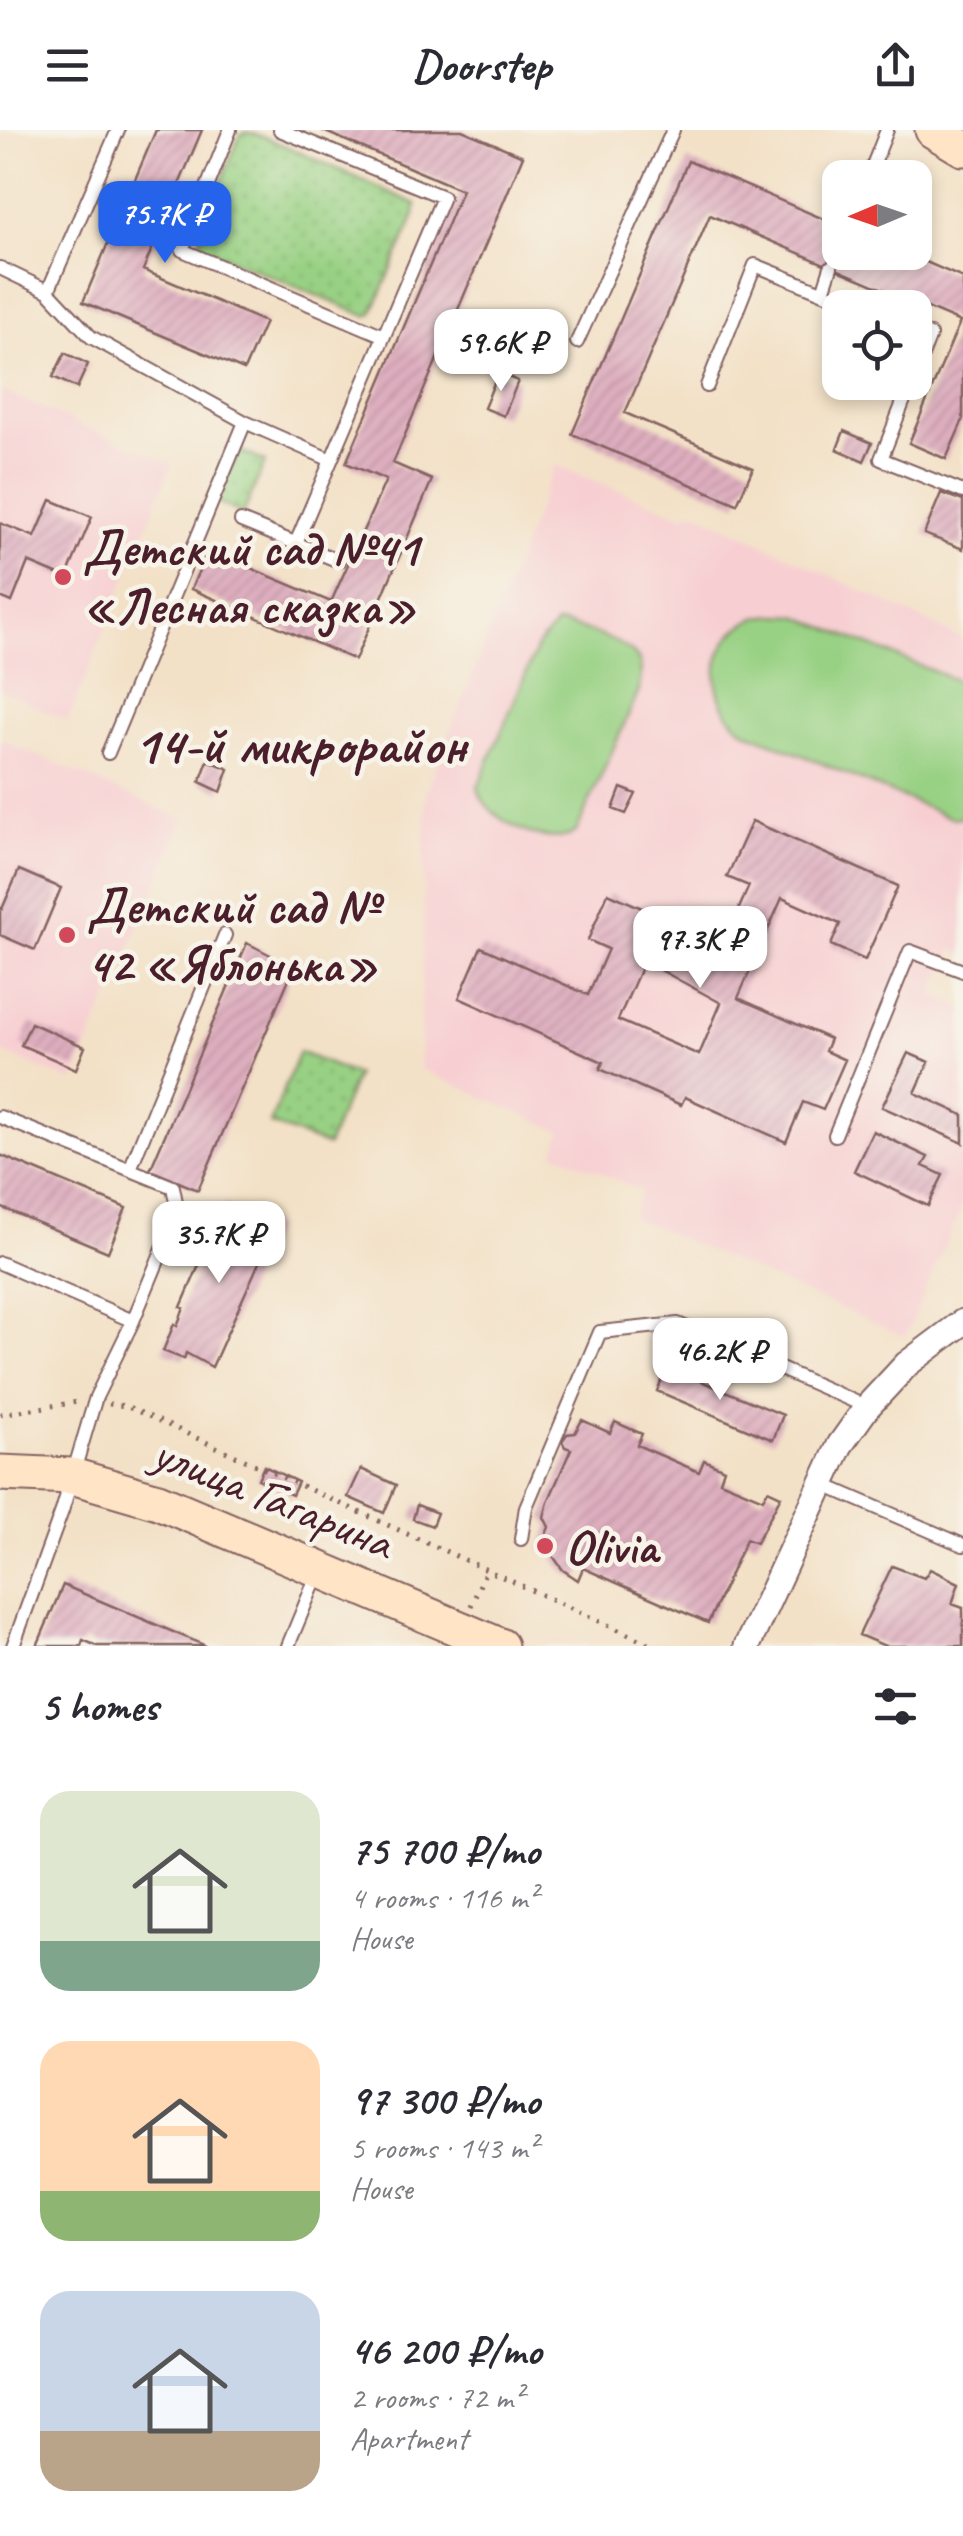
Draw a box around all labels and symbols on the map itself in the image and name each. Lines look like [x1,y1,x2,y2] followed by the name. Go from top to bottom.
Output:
[822,160,932,270] north arrow
[73,181,257,266] pin: 75.7K ₽
[409,309,593,394] pin: 59.6K ₽
[83,517,424,638] place label: Детский сад №41 «Лесная сказка»
[52,566,74,588] marker: Детский сад №41 «Лесная сказка»
[133,710,469,780] district label: 14-й микрорайон
[87,875,384,996] place label: Детский сад № 42 «Яблонька»
[608,906,792,991] pin: 97.3K ₽
[56,924,78,946] marker: Детский сад № 42 «Яблонька»
[127,1201,311,1286] pin: 35.7K ₽
[628,1318,812,1403] pin: 46.2K ₽
[141,1419,405,1575] street label: улица Гагарина
[565,1515,661,1578] place label: Olivia
[534,1535,556,1557] marker: Olivia

